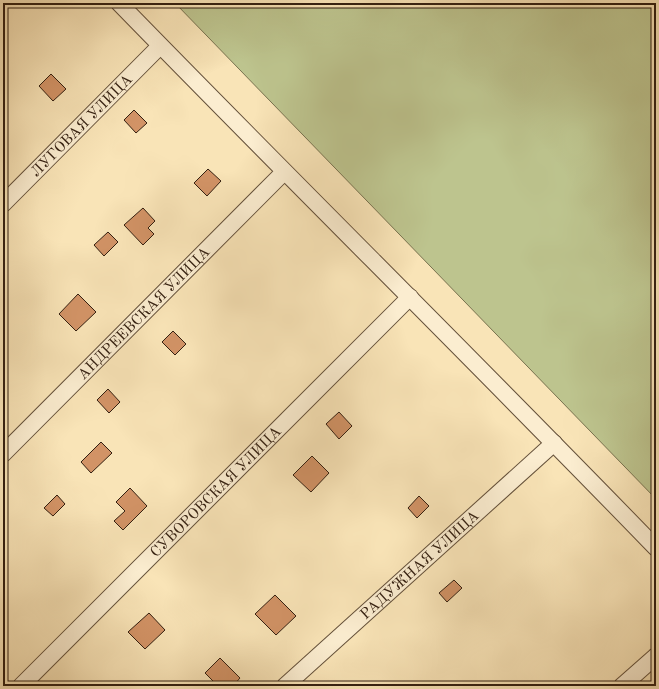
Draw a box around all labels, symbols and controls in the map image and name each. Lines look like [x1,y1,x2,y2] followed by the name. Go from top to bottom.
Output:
[29,72,136,180] street label: ЛУГОВАЯ УЛИЦА
[76,245,214,383] street label: АНДРЕЕВСКАЯ УЛИЦА
[148,424,285,561] street label: СУВОРОВСКАЯ УЛИЦА
[358,508,483,623] street label: РАДУЖНАЯ УЛИЦА

